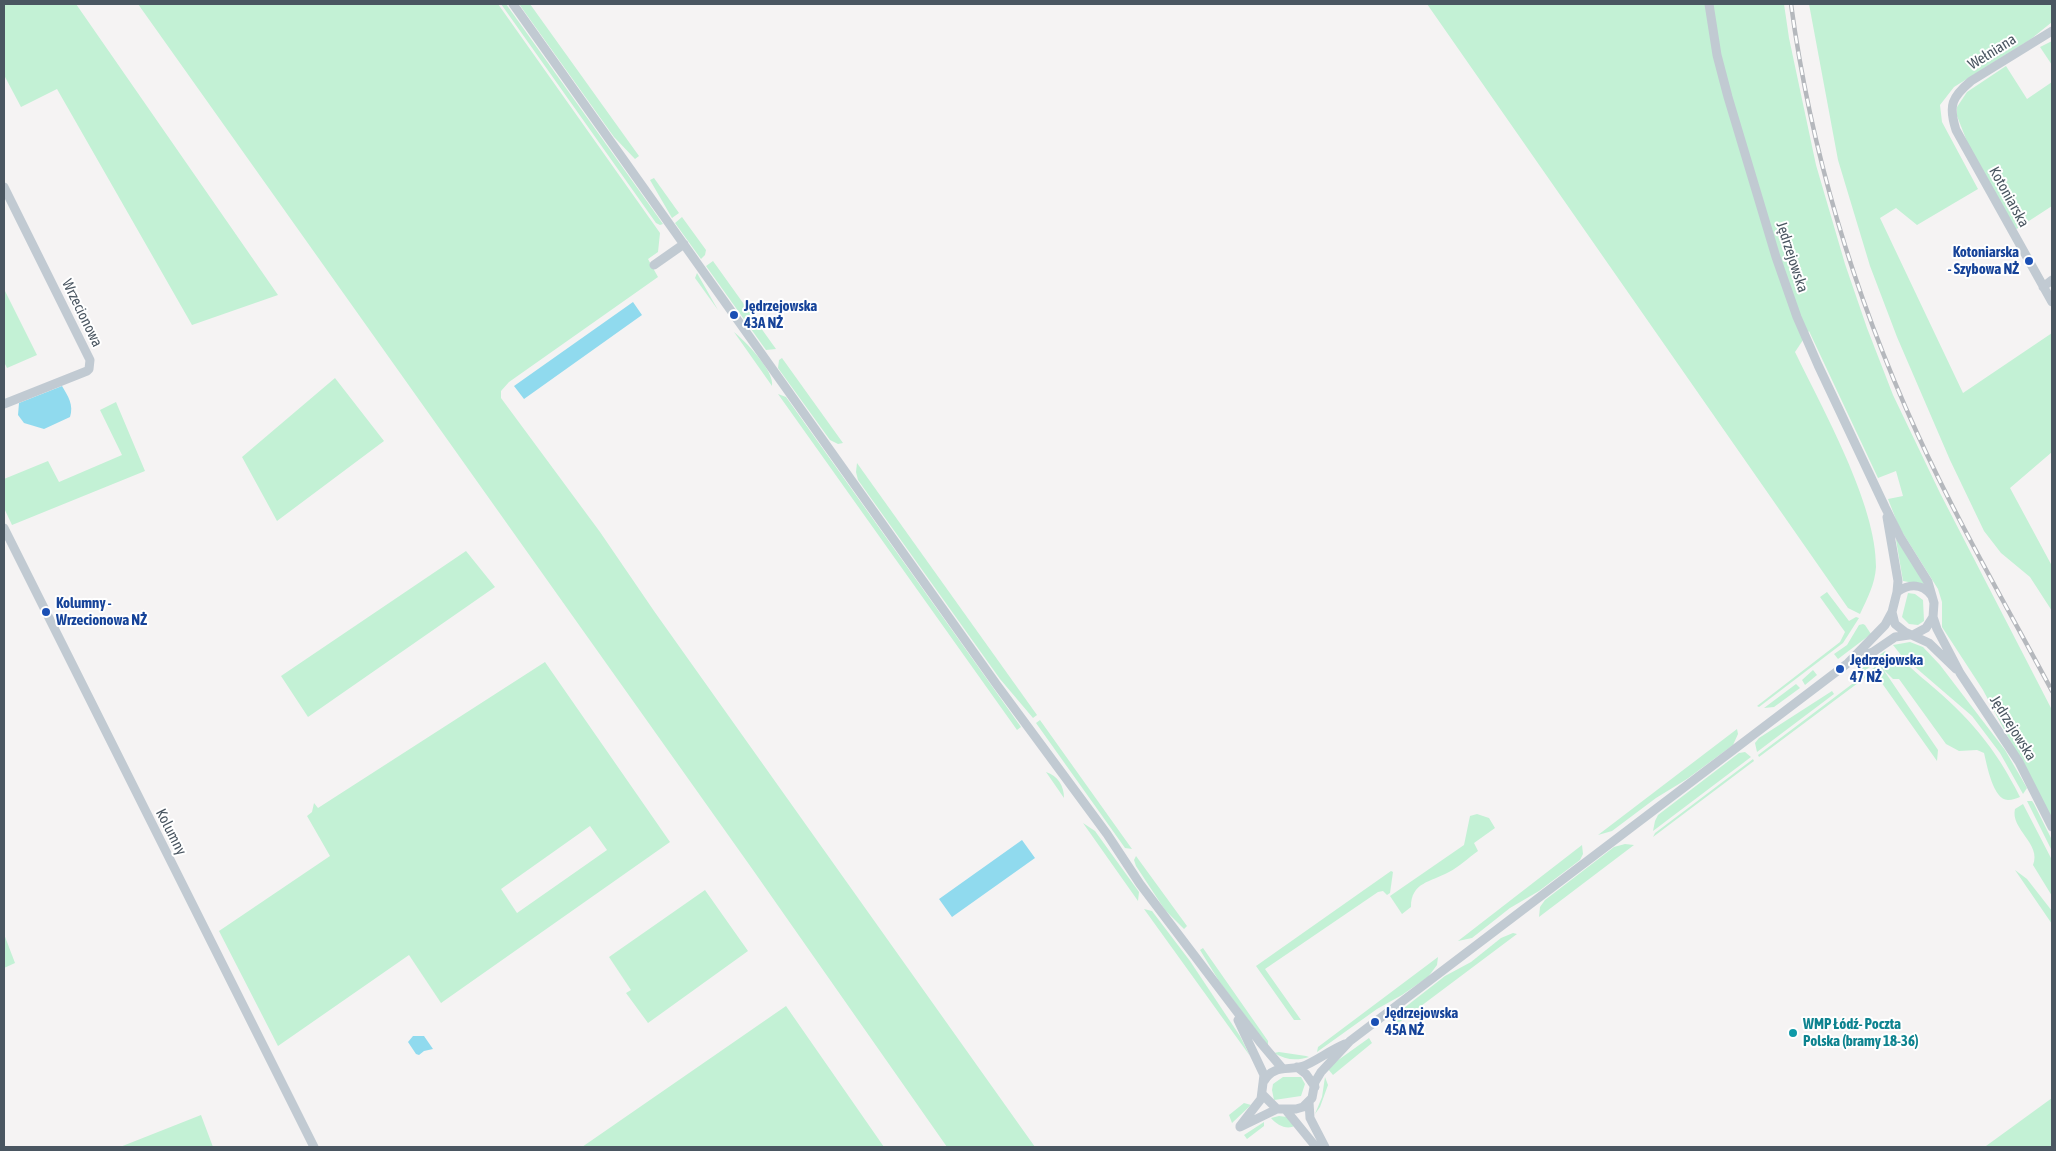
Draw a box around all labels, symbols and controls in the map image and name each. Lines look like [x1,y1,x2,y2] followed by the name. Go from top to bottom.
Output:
[1965,30,2019,74] street label: Wełniana
[1985,164,2033,230] street label: Kotoniarska
[1772,219,1812,295] street label: Jędrzejowska
[1948,243,2019,278] place label: Kotoniarska - Szybowa NŻ
[2023,255,2035,267] marker: Kotoniarska - Szybowa NŻ
[58,276,106,350] street label: Wrzecionowa
[744,297,817,332] place label: Jędrzejowska 43A NŻ
[728,309,740,321] marker: Jędrzejowska 43A NŻ
[56,594,147,629] place label: Kolumny - Wrzecionowa NŻ
[40,606,52,618] marker: Kolumny - Wrzecionowa NŻ
[1850,651,1923,686] place label: Jędrzejowska 47 NŻ
[1834,663,1846,675] marker: Jędrzejowska 47 NŻ
[1986,692,2040,764] street label: Jędrzejowska
[152,806,190,858] street label: Kolumny
[1385,1004,1458,1039] place label: Jędrzejowska 45A NŻ
[1803,1015,1919,1050] place label: WMP Łódź- Poczta Polska (bramy 18-36)
[1369,1016,1381,1028] marker: Jędrzejowska 45A NŻ
[1787,1027,1799,1039] marker: WMP Łódź- Poczta Polska (bramy 18-36)

